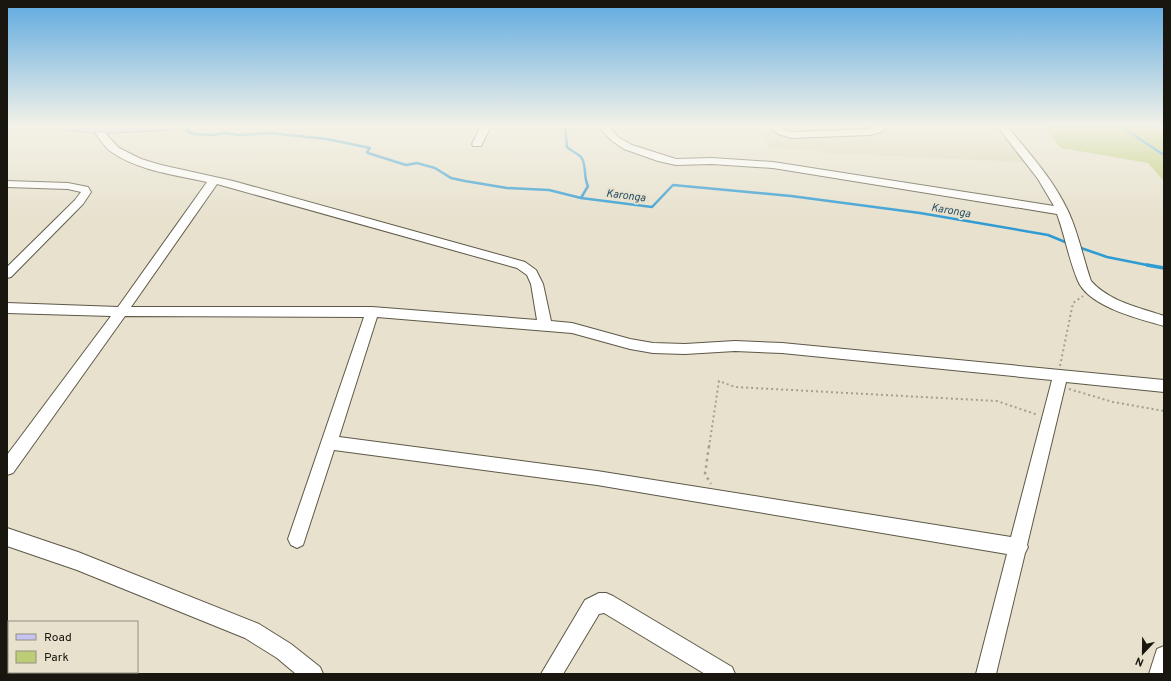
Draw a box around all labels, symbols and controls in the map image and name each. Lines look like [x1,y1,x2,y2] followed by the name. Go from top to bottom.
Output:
[605,187,647,205] water label: Karonga
[930,201,972,221] water label: Karonga
[8,621,138,673] legend
[44,630,72,646] text: Road
[1123,633,1163,673] north arrow
[44,650,69,666] text: Park
[1133,653,1146,669] text: N

